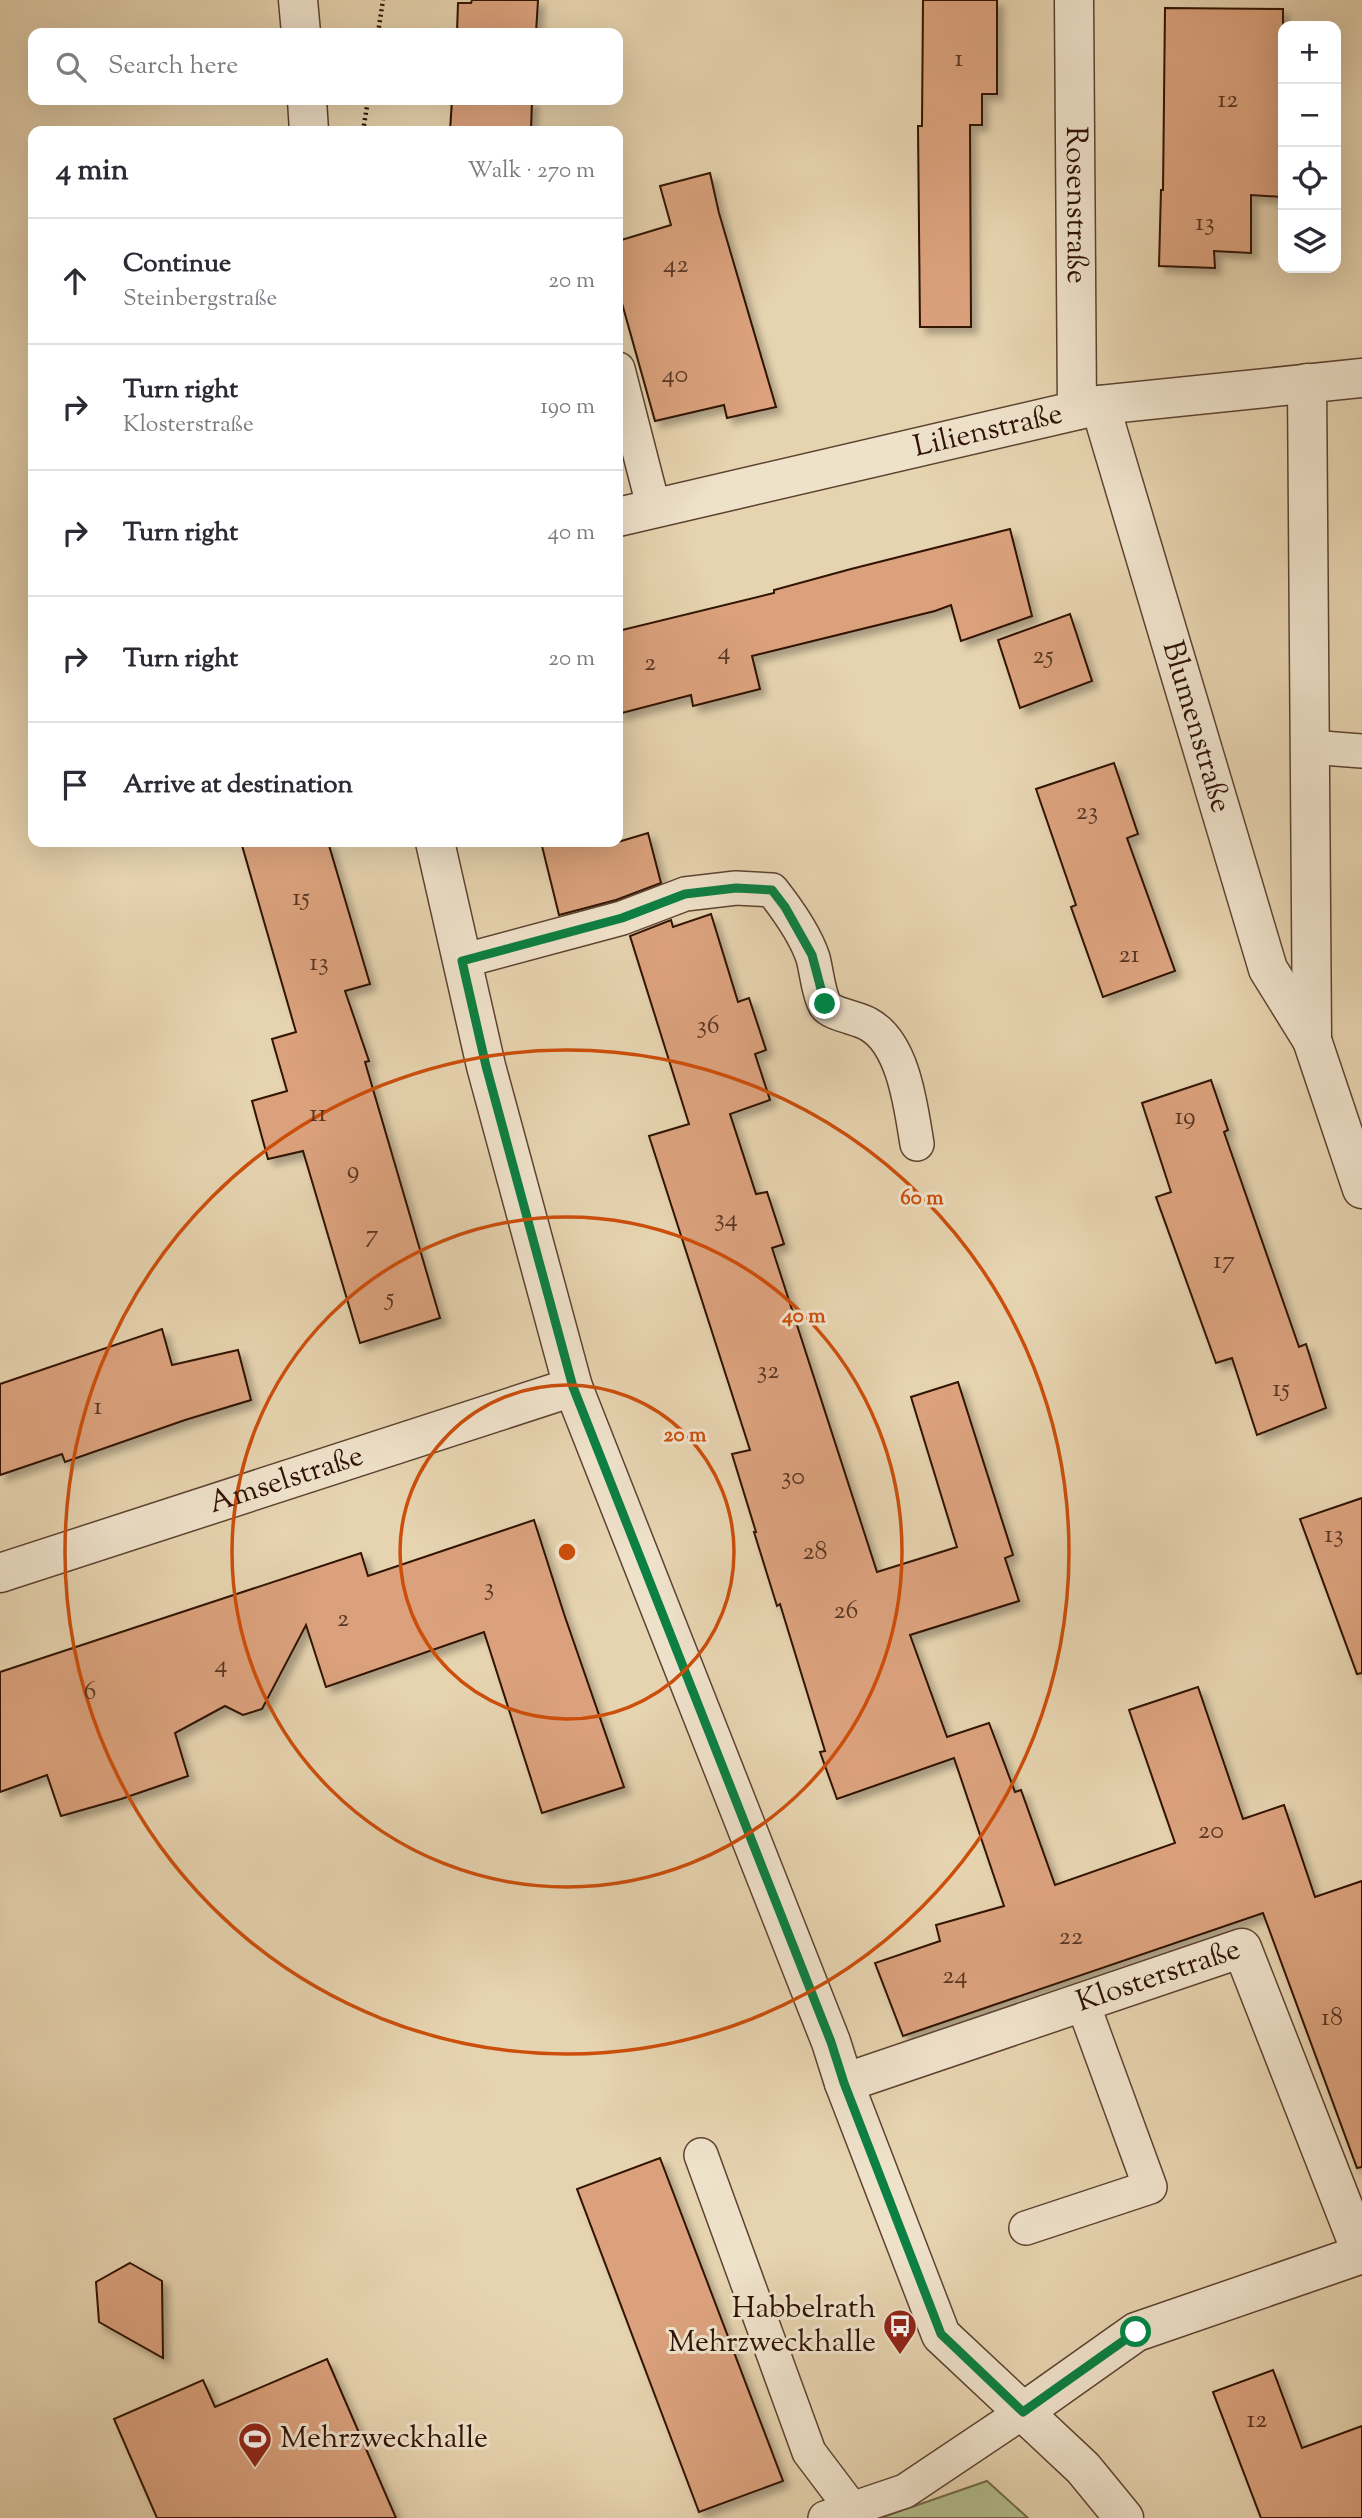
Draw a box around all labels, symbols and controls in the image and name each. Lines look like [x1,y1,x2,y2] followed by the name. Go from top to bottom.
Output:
[1278,21,1341,273] map controls
[1278,21,1341,84] button: +
[28,28,623,105] search box
[955,41,964,78] house number: 1
[52,48,90,86] icon: search
[108,48,238,85] text: Search here
[1217,82,1239,119] house number: 12
[1278,84,1341,147] button: −
[1053,126,1098,284] street label: Rosenstraße
[1278,147,1341,210] button: locate
[56,150,129,193] text: 4 min
[467,155,595,188] text: Walk · 270 m
[1195,205,1215,242] house number: 13
[1278,210,1341,273] button: layers
[123,246,231,283] text: Continue
[663,247,689,284] house number: 42
[56,262,94,300] icon: ahead
[548,265,595,298] text: 20 m
[123,283,277,316] text: Steinbergstraße
[662,357,688,394] house number: 40
[123,372,238,409] text: Turn right
[56,388,94,426] icon: right
[540,391,595,424] text: 190 m
[909,393,1067,469] street label: Lilienstraße
[123,409,254,442] text: Klosterstraße
[56,514,94,552] icon: right
[123,515,238,552] text: Turn right
[548,517,595,550] text: 40 m
[717,634,731,671] house number: 4
[1150,636,1242,818] street label: Blumenstraße
[1032,638,1054,675] house number: 25
[56,640,94,678] icon: right
[123,641,238,678] text: Turn right
[548,643,595,676] text: 20 m
[644,645,656,682] house number: 2
[56,766,94,804] icon: arrive
[123,767,353,804] text: Arrive at destination
[1076,794,1098,831] house number: 23
[292,880,310,917] house number: 15
[1118,937,1140,974] house number: 21
[309,945,329,982] house number: 13
[809,988,840,1019] route end
[696,1008,720,1045] house number: 36
[309,1096,327,1133] house number: 11
[1174,1099,1196,1136] house number: 19
[347,1153,359,1190] house number: 9
[900,1184,944,1214] text: 60 m
[714,1201,738,1238] house number: 34
[365,1217,379,1254] house number: 7
[1213,1243,1235,1280] house number: 17
[384,1280,395,1317] house number: 5
[781,1302,826,1332] text: 40 m
[757,1353,779,1390] house number: 32
[1272,1371,1290,1408] house number: 15
[94,1389,103,1426] house number: 1
[664,1421,707,1451] text: 20 m
[203,1435,369,1525] street label: Amselstraße
[781,1459,805,1496] house number: 30
[1324,1517,1344,1554] house number: 13
[802,1534,828,1571] house number: 28
[555,1540,579,1564] centre of rings
[484,1570,494,1607] house number: 3
[833,1593,859,1630] house number: 26
[337,1601,349,1638] house number: 2
[214,1647,228,1684] house number: 4
[84,1674,96,1711] house number: 6
[1198,1813,1224,1850] house number: 20
[1059,1919,1083,1956] house number: 22
[1071,1929,1246,2024] street label: Klosterstraße
[942,1958,968,1995] house number: 24
[1321,2000,1343,2037] house number: 18
[668,2288,876,2365] place label: Habbelrath Mehrzweckhalle
[881,2307,919,2356] bus stop icon: Habbelrath Mehrzweckhalle
[1120,2316,1151,2347] route start
[1246,2402,1268,2439] house number: 12
[280,2418,488,2461] place label: Mehrzweckhalle
[236,2420,274,2469] sports icon: Mehrzweckhalle

